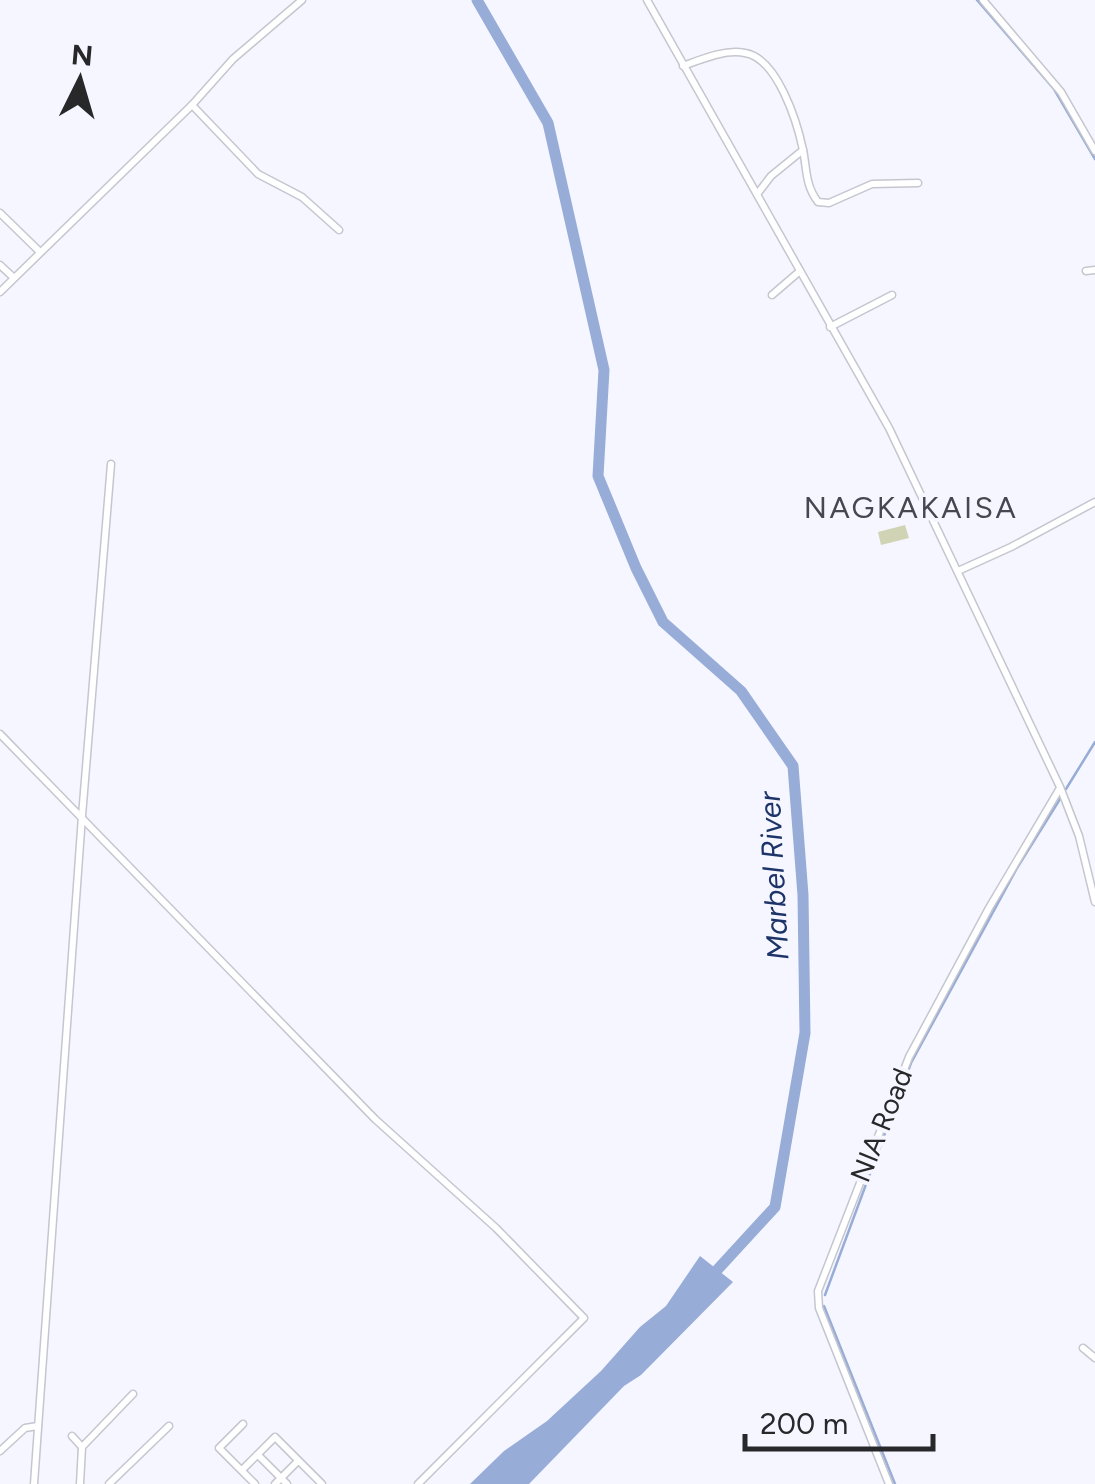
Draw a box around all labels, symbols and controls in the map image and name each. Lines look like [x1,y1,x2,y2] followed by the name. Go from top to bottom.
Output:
[30,30,130,130] north arrow
[70,37,94,73] text: N
[804,489,1018,526] district label: NAGKAKAISA
[751,789,796,961] water label: Marbel River
[843,1063,919,1187] street label: NIA Road
[745,1389,932,1451] scale bar
[760,1405,848,1442] text: 200 m

